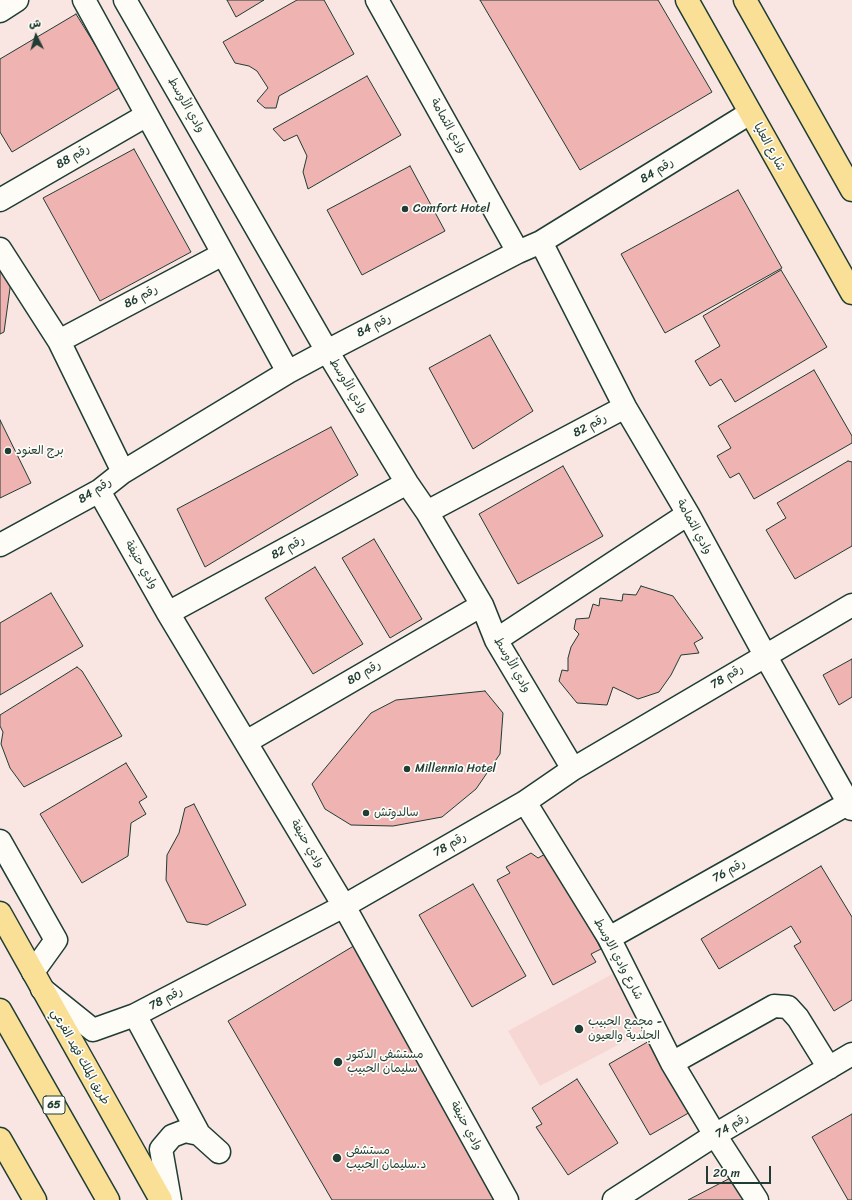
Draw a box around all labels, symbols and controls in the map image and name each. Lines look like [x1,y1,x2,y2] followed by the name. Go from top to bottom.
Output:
[28,14,42,34] text: ش
[16,16,56,56] north arrow
[164,75,208,135] street label: وادي الأوسط
[427,96,469,156] street label: وادي الثمامة
[750,121,788,173] street label: شارع العليا
[54,142,92,172] street label: رقم 88
[638,155,676,187] street label: رقم 84
[413,202,490,216] place label: Comfort Hotel
[400,204,410,214] marker: Comfort Hotel
[122,282,160,312] street label: رقم 86
[354,311,394,341] street label: رقم 84
[326,356,370,416] street label: وادي الأوسط
[571,411,609,441] street label: رقم 82
[16,444,64,458] place label: برج العنود
[3,446,13,456] marker: برج العنود
[76,475,114,507] street label: رقم 84
[673,497,715,557] street label: وادي الثمامة
[269,533,307,563] street label: رقم 82
[121,538,161,592] street label: وادي حنيفة
[490,635,534,695] street label: وادي الأوسط
[345,658,383,688] street label: رقم 80
[708,662,746,692] street label: رقم 78
[415,762,496,776] place label: Millennia Hotel
[402,764,412,774] marker: Millennia Hotel
[374,806,419,820] place label: سالدوتش
[361,808,371,818] marker: سالدوتش
[287,817,327,871] street label: وادي حنيفة
[431,830,469,860] street label: رقم 78
[710,856,748,886] street label: رقم 76
[590,916,646,1002] street label: شارع وادي الاوسط
[147,984,185,1014] street label: رقم 78
[48,1007,112,1107] street label: طريق الملك فهد الفرعي
[588,1015,662,1043] place label: مجمع الحبيب - الجلدية والعيون
[573,1023,585,1035] marker: مجمع الحبيب - الجلدية والعيون
[347,1048,423,1076] place label: مستشفى الدكتور سليمان الحبيب
[332,1056,344,1068] marker: مستشفى الدكتور سليمان الحبيب
[43,1096,65,1114] road number: 65
[447,1099,485,1153] street label: وادي حنيفة
[713,1111,751,1141] street label: رقم 74
[346,1144,426,1172] place label: مستشفى د.سليمان الحبيب
[331,1152,343,1164] marker: مستشفى د.سليمان الحبيب
[708,1158,773,1184] scale bar
[713,1162,740,1184] text: 20 m

